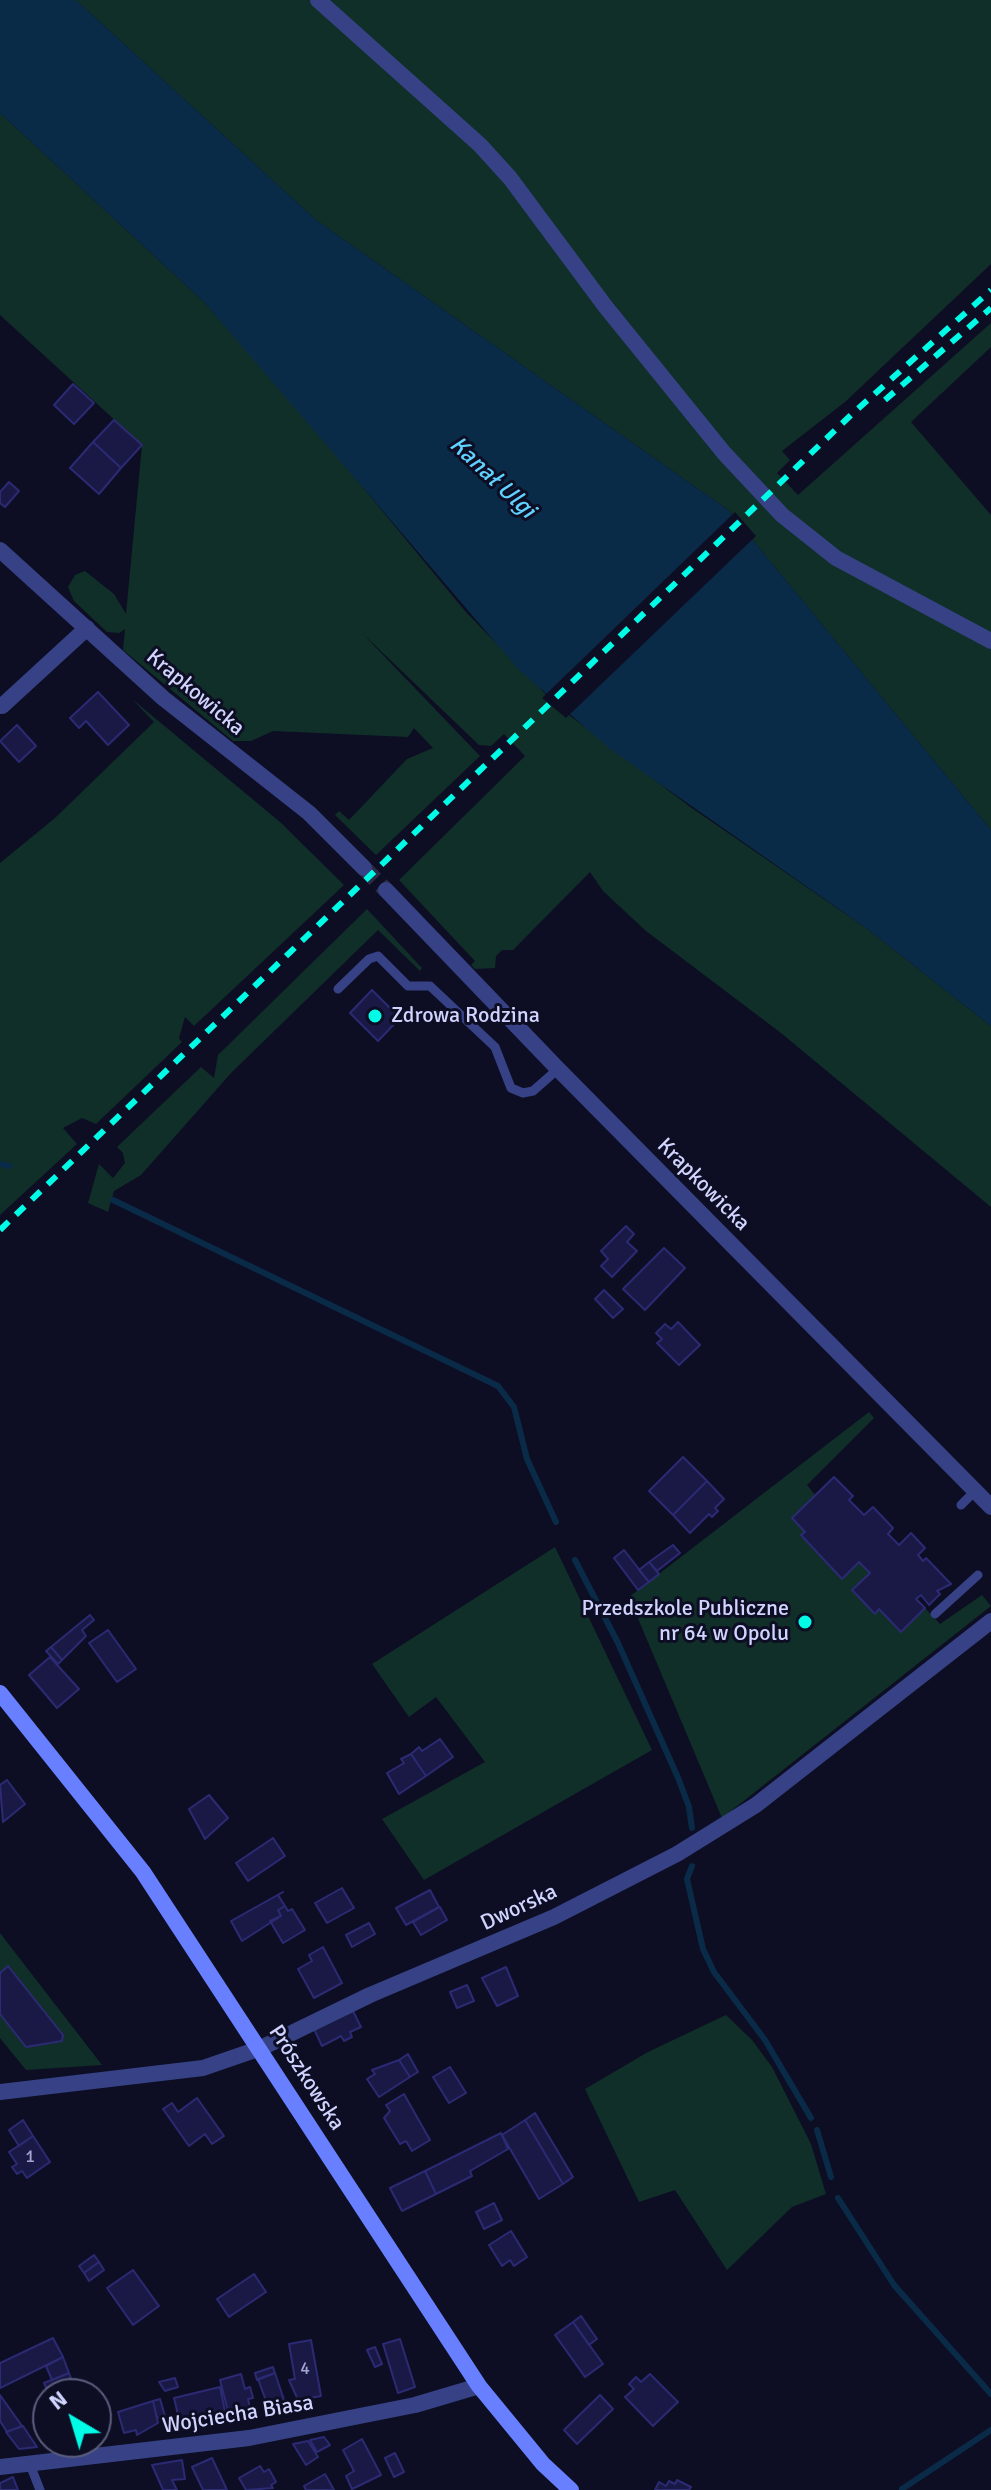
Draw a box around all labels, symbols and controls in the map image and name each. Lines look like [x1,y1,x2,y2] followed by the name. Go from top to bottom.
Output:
[443,431,541,525] water label: Kanał Ulgi
[140,644,250,742] street label: Krapkowicka
[391,1003,540,1029] place label: Zdrowa Rodzina
[366,1007,384,1025] marker: Zdrowa Rodzina
[651,1133,755,1237] street label: Krapkowicka
[581,1596,789,1648] place label: Przedszkole Publiczne nr 64 w Opolu
[796,1613,814,1631] marker: Przedszkole Publiczne nr 64 w Opolu
[477,1879,561,1937] street label: Dworska
[262,2020,350,2136] street label: Prószkowska
[25,2146,35,2168] house number: 1
[300,2358,310,2380] house number: 4
[32,2378,112,2458] north arrow
[44,2385,72,2416] text: N
[161,2390,315,2440] street label: Wojciecha Biasa

